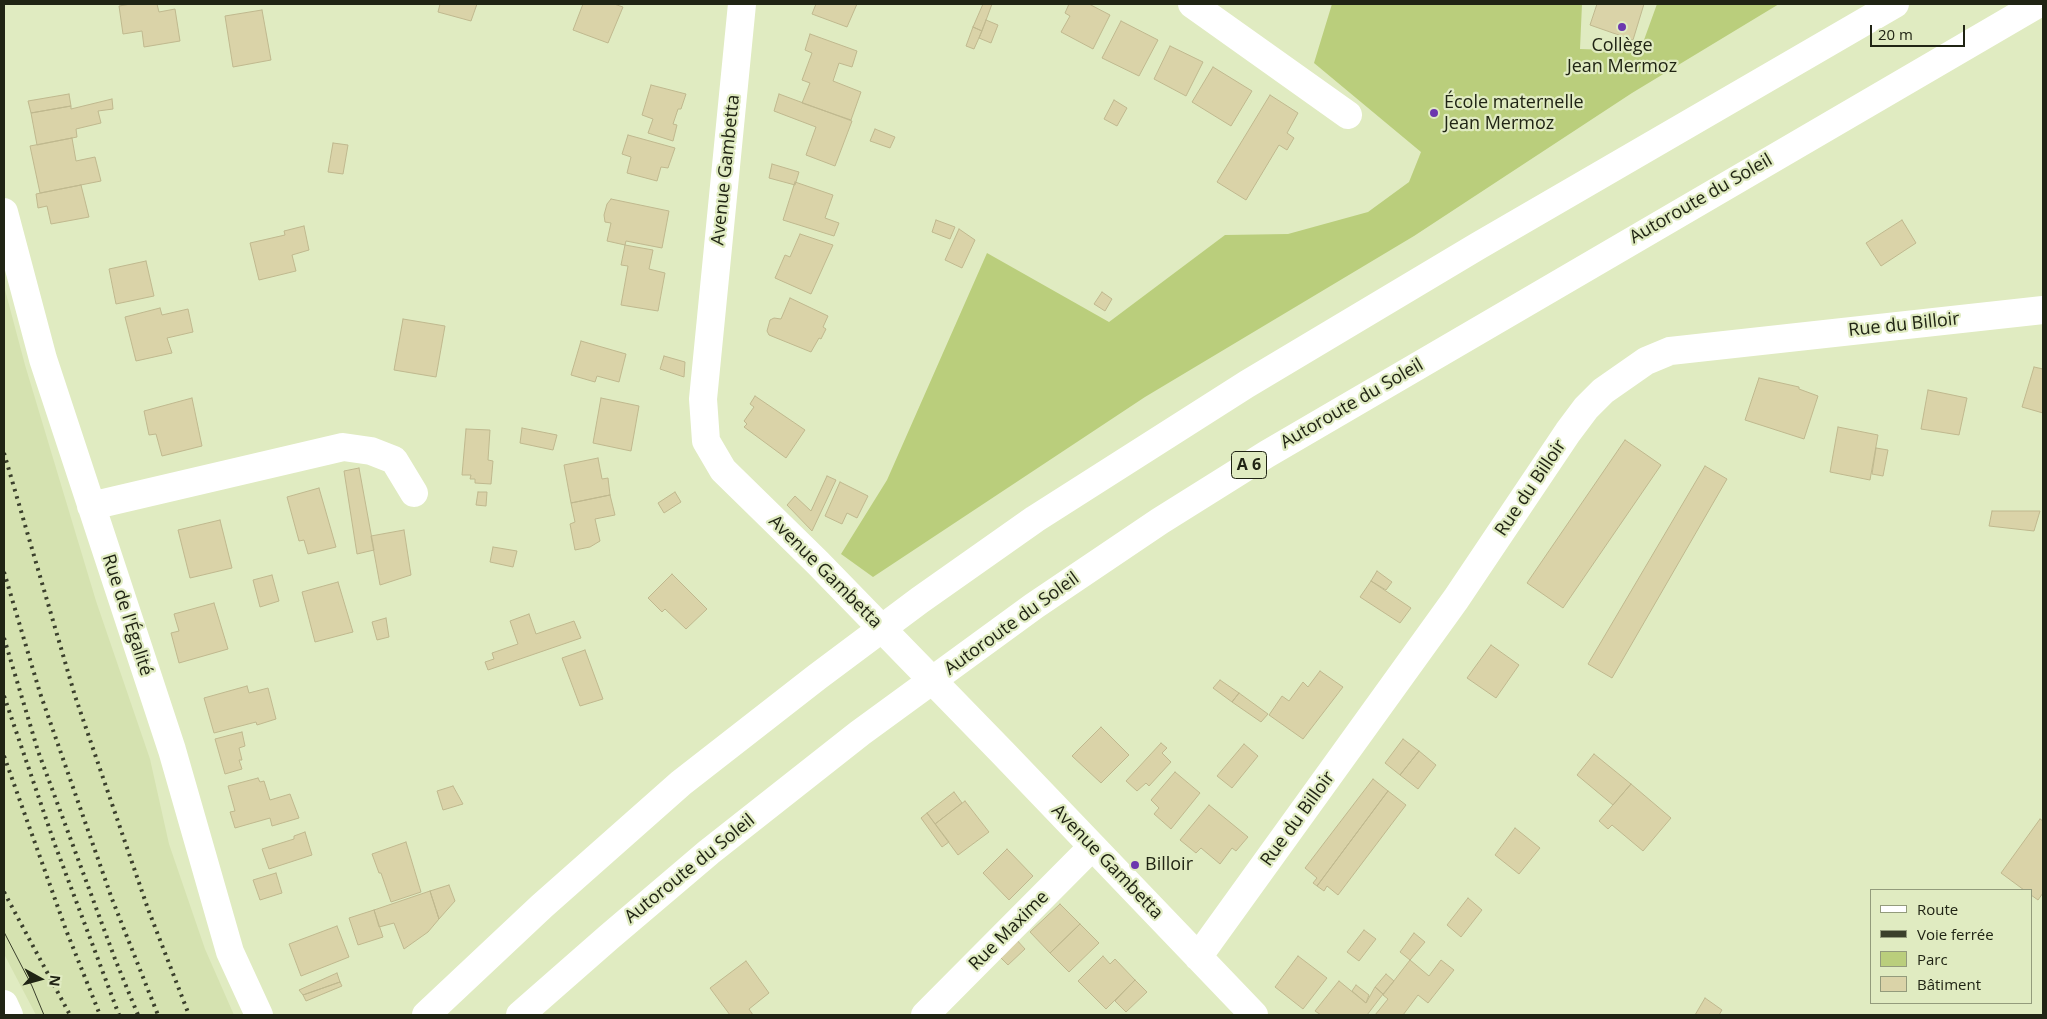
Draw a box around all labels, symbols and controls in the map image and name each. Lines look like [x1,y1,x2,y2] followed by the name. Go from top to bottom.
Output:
[1872,15,1967,47] scale bar
[1616,21,1628,33] marker: Collège Jean Mermoz
[1878,24,1913,44] text: 20 m
[1567,35,1677,78] place label: Collège Jean Mermoz
[1444,92,1584,134] place label: École maternelle Jean Mermoz
[707,94,745,246] street label: Avenue Gambetta
[1428,107,1440,119] marker: École maternelle Jean Mermoz
[1626,149,1776,249] street label: Autoroute du Soleil
[1847,308,1961,342] street label: Rue du Billoir
[1277,354,1427,454] street label: Autoroute du Soleil
[1491,436,1571,540] street label: Rue du Billoir
[1232,452,1266,478] road number: A 6
[764,511,886,633] street label: Avenue Gambetta
[97,551,157,679] street label: Rue de l'Égalité
[940,568,1084,680] street label: Autoroute du Soleil
[1256,767,1340,871] street label: Rue du Billoir
[1047,800,1167,924] street label: Avenue Gambetta
[621,810,759,928] street label: Autoroute du Soleil
[1145,854,1193,876] place label: Billoir
[1129,859,1141,871] marker: Billoir
[965,887,1053,975] street label: Rue Maxime
[1870,889,2032,1004] legend
[1917,899,1958,919] text: Route
[1917,924,1994,944] text: Voie ferrée
[1917,949,1948,969] text: Parc
[15,954,65,1004] north arrow
[45,974,66,988] text: N
[1917,974,1981,994] text: Bâtiment

